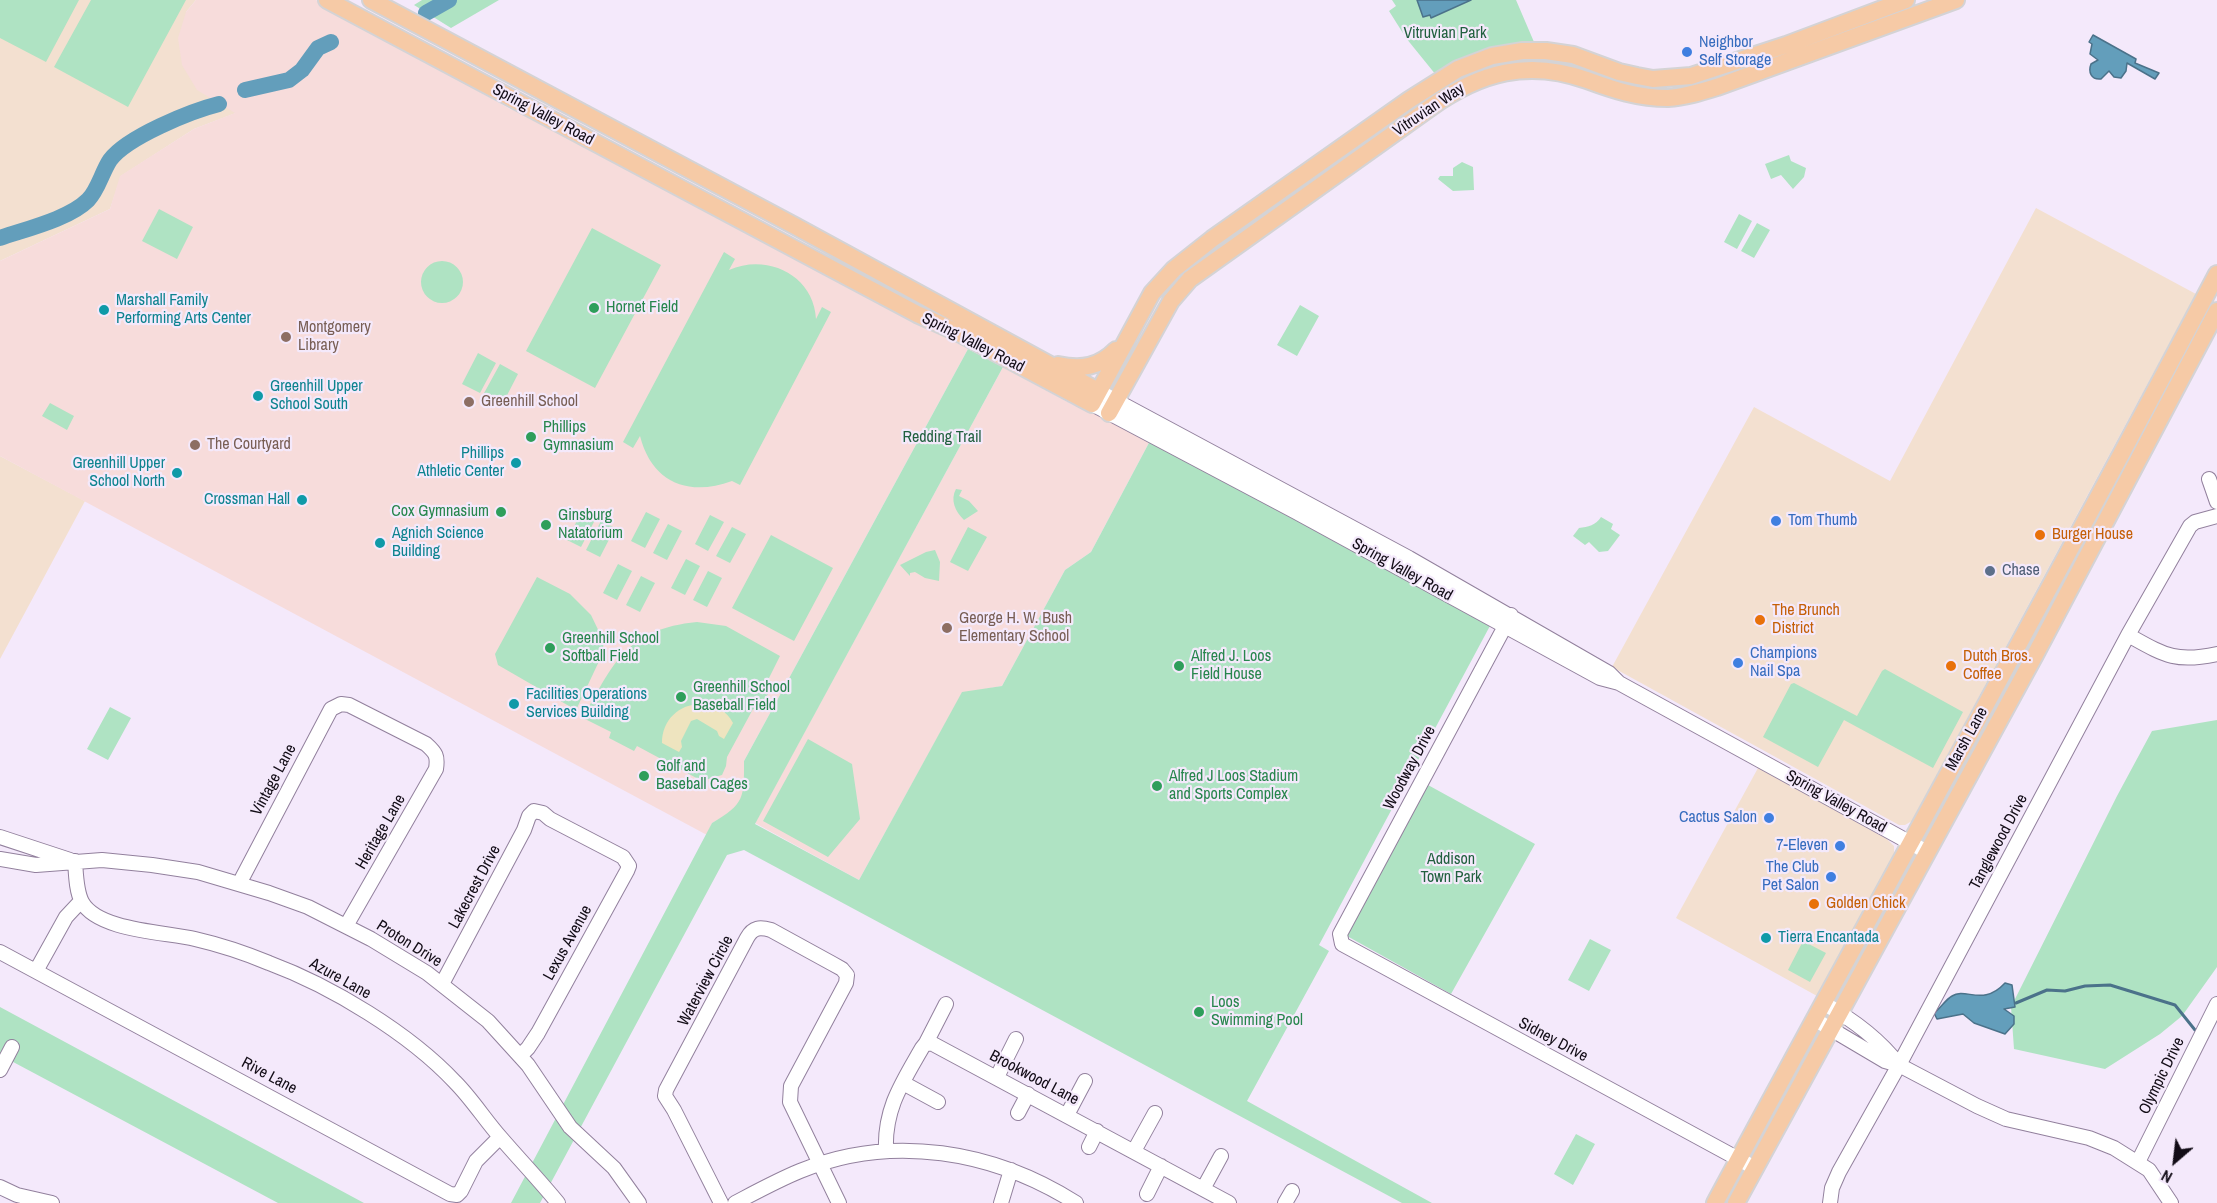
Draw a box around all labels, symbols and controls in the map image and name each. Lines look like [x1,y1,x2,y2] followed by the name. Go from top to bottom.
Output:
[1404,24,1486,44] park label: Vitruvian Park
[1699,33,1771,71] place label: Neighbor Self Storage
[1680,45,1694,59] marker: Neighbor Self Storage
[1390,79,1468,141] street label: Vitruvian Way
[489,80,597,150] street label: Spring Valley Road
[116,291,251,329] place label: Marshall Family Performing Arts Center
[606,298,678,318] place label: Hornet Field
[587,301,601,315] marker: Hornet Field
[97,303,111,317] marker: Marshall Family Performing Arts Center
[919,309,1027,377] street label: Spring Valley Road
[298,318,371,356] place label: Montgomery Library
[279,330,293,344] marker: Montgomery Library
[270,377,363,415] place label: Greenhill Upper School South
[251,389,265,403] marker: Greenhill Upper School South
[481,392,578,412] place label: Greenhill School
[462,395,476,409] marker: Greenhill School
[543,418,614,456] place label: Phillips Gymnasium
[902,428,982,448] park label: Redding Trail
[524,430,538,444] marker: Phillips Gymnasium
[207,435,291,455] place label: The Courtyard
[188,438,202,452] marker: The Courtyard
[417,444,504,482] place label: Phillips Athletic Center
[72,454,165,492] place label: Greenhill Upper School North
[509,456,523,470] marker: Phillips Athletic Center
[170,466,184,480] marker: Greenhill Upper School North
[204,490,290,510] place label: Crossman Hall
[295,493,309,507] marker: Crossman Hall
[391,502,489,522] place label: Cox Gymnasium
[494,505,508,519] marker: Cox Gymnasium
[558,506,623,544] place label: Ginsburg Natatorium
[1788,511,1857,531] place label: Tom Thumb
[1769,514,1783,528] marker: Tom Thumb
[539,518,553,532] marker: Ginsburg Natatorium
[392,524,484,562] place label: Agnich Science Building
[2052,525,2133,545] place label: Burger House
[2033,528,2047,542] marker: Burger House
[1348,534,1456,606] street label: Spring Valley Road
[373,536,387,550] marker: Agnich Science Building
[2002,561,2040,581] place label: Chase
[1983,564,1997,578] marker: Chase
[1772,601,1840,639] place label: The Brunch District
[959,609,1072,647] place label: George H. W. Bush Elementary School
[1753,613,1767,627] marker: The Brunch District
[940,621,954,635] marker: George H. W. Bush Elementary School
[562,629,659,667] place label: Greenhill School Softball Field
[543,641,557,655] marker: Greenhill School Softball Field
[1750,644,1817,682] place label: Champions Nail Spa
[1191,647,1271,685] place label: Alfred J. Loos Field House
[1963,647,2032,685] place label: Dutch Bros. Coffee
[1731,656,1745,670] marker: Champions Nail Spa
[1172,659,1186,673] marker: Alfred J. Loos Field House
[1944,659,1958,673] marker: Dutch Bros. Coffee
[693,678,790,716] place label: Greenhill School Baseball Field
[526,685,647,723] place label: Facilities Operations Services Building
[674,690,688,704] marker: Greenhill School Baseball Field
[507,697,521,711] marker: Facilities Operations Services Building
[1942,704,1992,774] street label: Marsh Lane
[1380,723,1440,813] street label: Woodway Drive
[247,741,301,819] street label: Vintage Lane
[656,757,748,795] place label: Golf and Baseball Cages
[1782,766,1890,838] street label: Spring Valley Road
[1169,767,1298,805] place label: Alfred J Loos Stadium and Sports Complex
[637,769,651,783] marker: Golf and Baseball Cages
[1150,779,1164,793] marker: Alfred J Loos Stadium and Sports Complex
[352,791,410,873] street label: Heritage Lane
[1966,791,2032,893] street label: Tanglewood Drive
[1679,808,1757,828] place label: Cactus Salon
[1762,811,1776,825] marker: Cactus Salon
[1776,836,1828,856] place label: 7-Eleven
[1833,839,1847,853] marker: 7-Eleven
[445,842,505,932] street label: Lakecrest Drive
[1420,850,1482,888] park label: Addison Town Park
[1762,858,1819,896] place label: The Club Pet Salon
[1824,870,1838,884] marker: The Club Pet Salon
[1826,894,1905,914] place label: Golden Chick
[1807,897,1821,911] marker: Golden Chick
[540,902,596,984] street label: Lexus Avenue
[373,916,445,972] street label: Proton Drive
[1778,928,1879,948] place label: Tierra Encantada
[1759,931,1773,945] marker: Tierra Encantada
[674,933,738,1029] street label: Waterview Circle
[306,954,374,1004] street label: Azure Lane
[1211,993,1303,1031] place label: Loos Swimming Pool
[1192,1005,1206,1019] marker: Loos Swimming Pool
[1515,1014,1591,1066] street label: Sidney Drive
[2135,1034,2189,1118] street label: Olympic Drive
[986,1046,1082,1110] street label: Brookwood Lane
[238,1053,300,1099] street label: Rive Lane
[2145,1131,2205,1191] north arrow
[2157,1165,2176,1189] text: N

